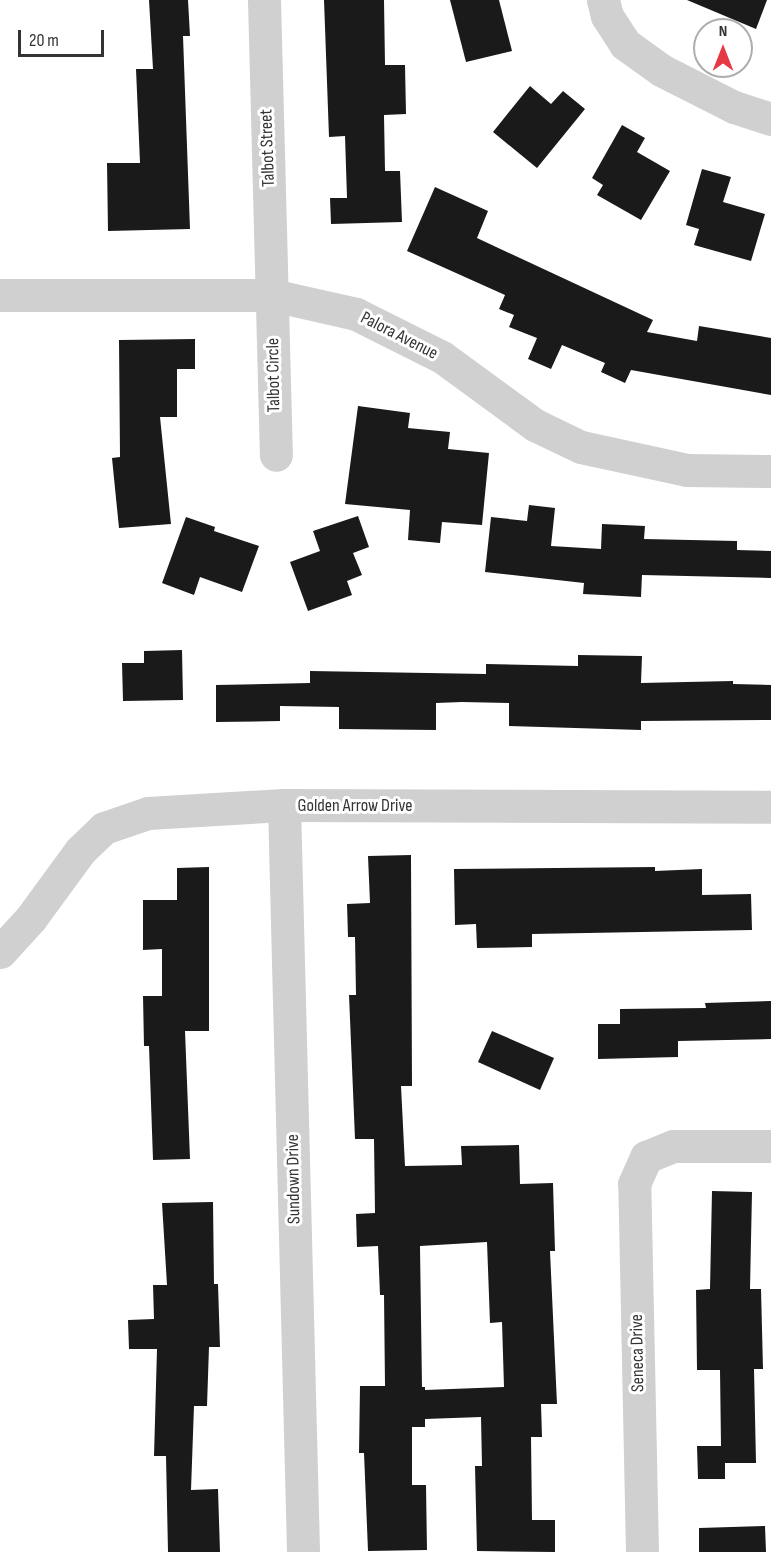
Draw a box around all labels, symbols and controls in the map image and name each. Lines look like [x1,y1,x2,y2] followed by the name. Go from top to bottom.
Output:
[21,18,106,56] scale bar
[693,18,753,78] north arrow
[719,22,727,41] text: N
[29,30,59,51] text: 20 m
[256,109,280,187] street label: Talbot Street
[357,307,441,365] street label: Palora Avenue
[263,338,285,412] street label: Talbot Circle
[297,795,413,817] street label: Golden Arrow Drive
[282,1134,306,1224] street label: Sundown Drive
[627,1314,649,1392] street label: Seneca Drive

